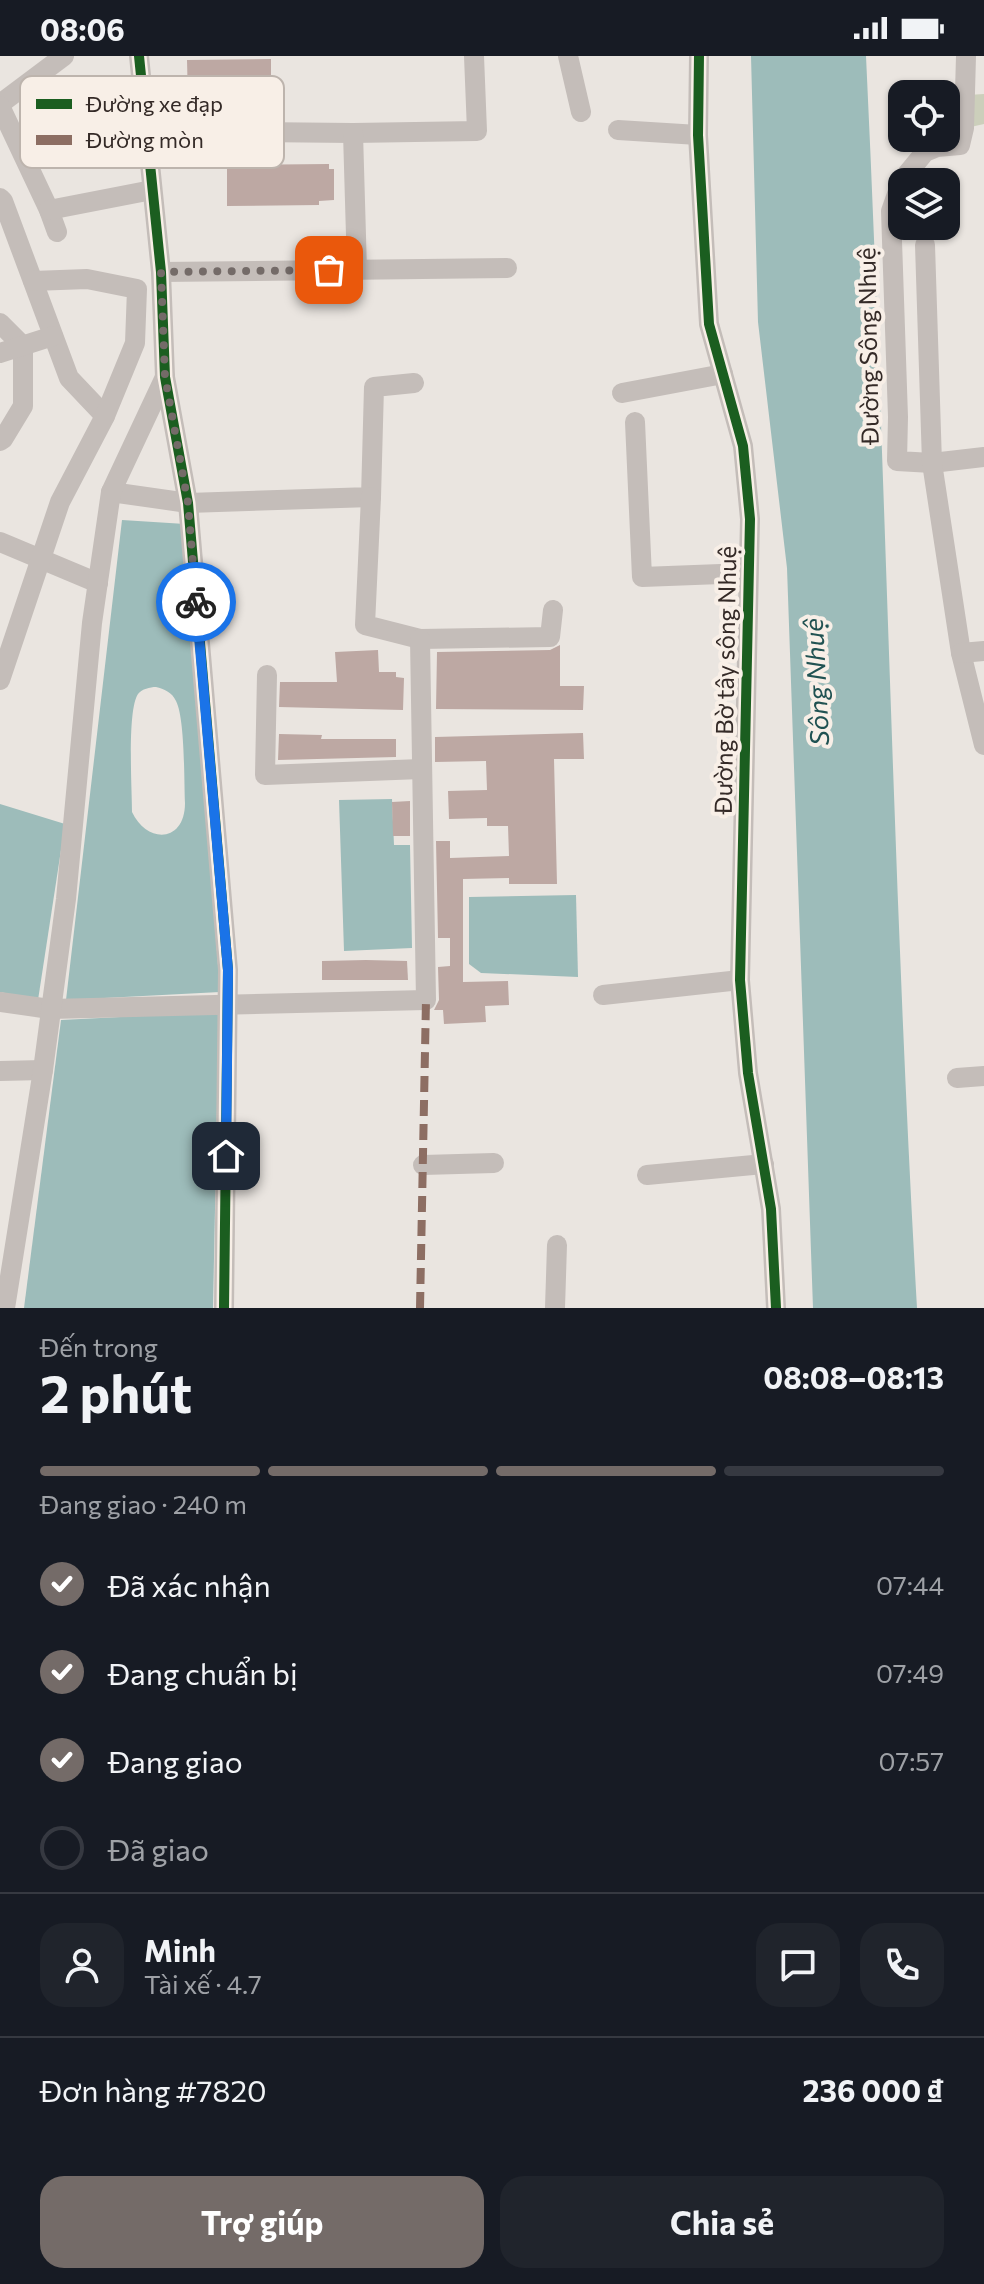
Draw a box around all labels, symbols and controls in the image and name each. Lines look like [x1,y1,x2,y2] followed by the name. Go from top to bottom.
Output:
[40,10,125,47] text: 08:06
[20,76,284,168] legend
[888,80,960,240] map controls
[888,80,960,152] button: locate
[85,90,223,117] text: Đường xe đạp
[85,126,204,153] text: Đường mòn
[888,168,960,240] button: layers
[295,236,363,304] pin
[851,247,884,446] street label: Đường Sông Nhuệ
[307,248,351,292] icon: bag
[708,546,741,815] street label: Đường Bờ tây sông Nhuệ
[156,562,236,642] courier
[174,580,218,624] icon: bike
[797,617,834,747] water label: Sông Nhuệ
[192,1122,260,1190] pin
[204,1134,248,1178] icon: home
[40,1331,158,1362] text: Đến trong
[763,1358,944,1395] text: 08:08–08:13
[40,1360,192,1424] text: 2 phút
[40,1488,247,1519] text: Đang giao · 240 m
[40,1562,84,1606] icon: check
[108,1566,271,1603] text: Đã xác nhận
[876,1569,944,1600] text: 07:44
[40,1650,84,1694] icon: check
[108,1654,298,1691] text: Đang chuẩn bị
[876,1657,944,1688] text: 07:49
[40,1738,84,1782] icon: check
[108,1742,243,1779] text: Đang giao
[879,1745,944,1776] text: 07:57
[108,1830,209,1867] text: Đã giao
[40,1923,124,2007] button: person
[756,1923,840,2007] button: chat
[860,1923,944,2007] button: phone
[144,1931,216,1968] text: Minh
[144,1968,262,1999] text: Tài xế · 4.7
[40,2071,267,2108] text: Đơn hàng #7820
[803,2071,944,2108] text: 236 000 ₫
[40,2176,484,2268] button: Trợ giúp
[500,2176,944,2268] button: Chia sẻ

